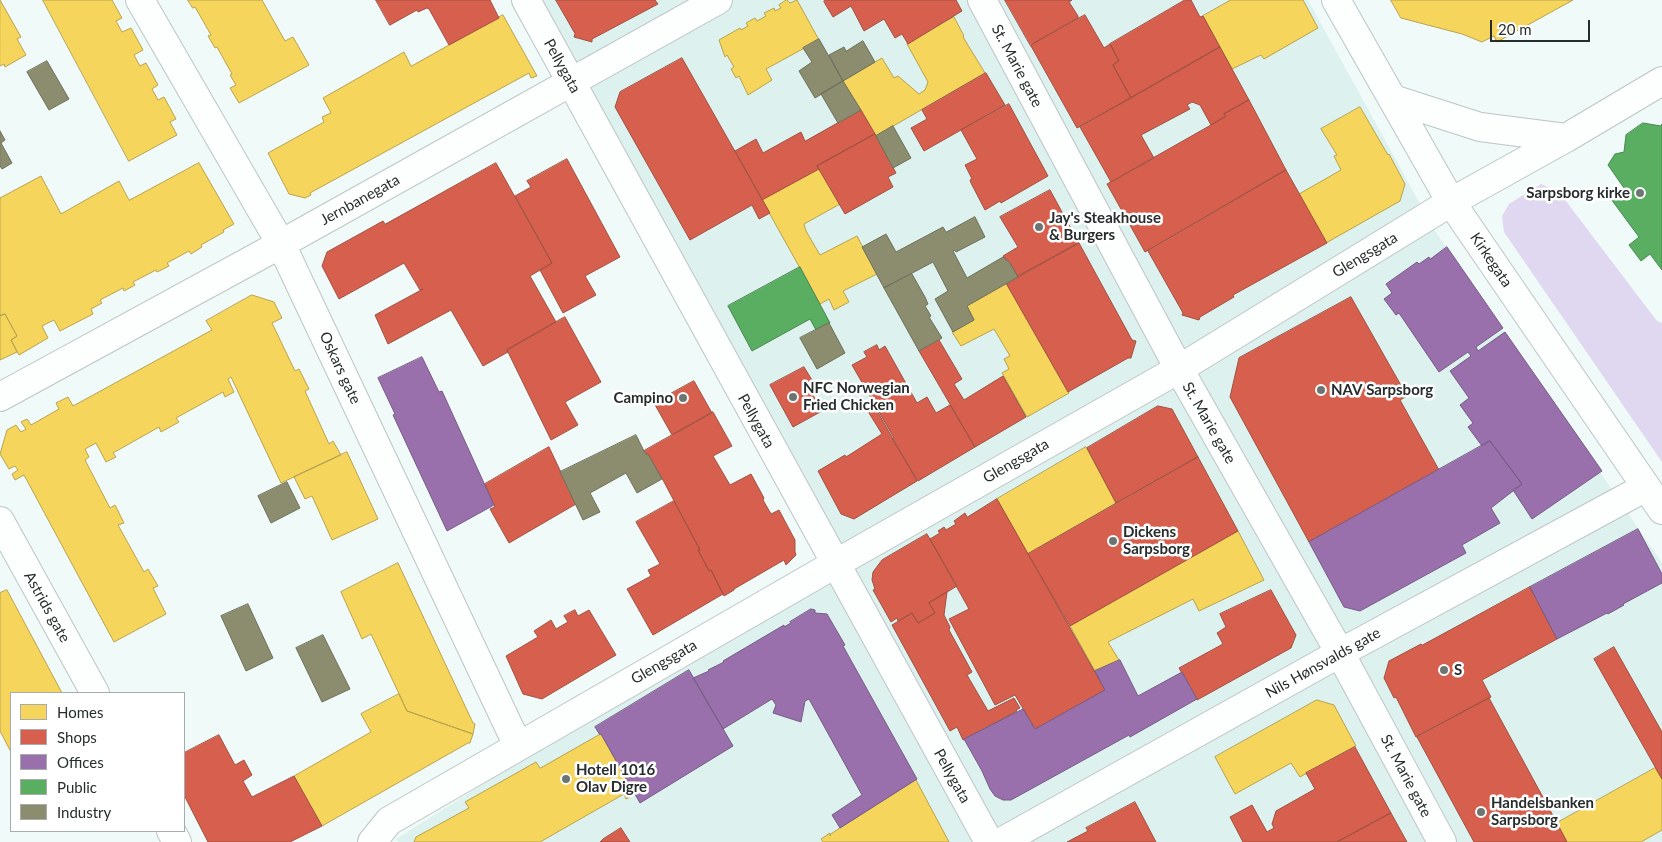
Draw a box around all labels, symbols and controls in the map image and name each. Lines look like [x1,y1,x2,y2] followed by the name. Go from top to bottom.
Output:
[1492,10,1592,42] scale bar
[1498,20,1532,38] text: 20 m
[988,22,1046,110] street label: St. Marie gate
[540,36,584,96] street label: Pellygata
[317,171,403,229] street label: Jernbanegata
[1526,184,1630,202] place label: Sarpsborg kirke
[1634,187,1646,199] marker: Sarpsborg kirke
[1049,209,1161,244] place label: Jay's Steakhouse & Burgers
[1033,221,1045,233] marker: Jay's Steakhouse & Burgers
[1329,228,1401,282] street label: Glengsgata
[1466,229,1516,291] street label: Kirkegata
[315,329,365,407] street label: Oskars gate
[803,379,910,414] place label: NFC Norwegian Fried Chicken
[1178,379,1240,467] street label: St. Marie gate
[1331,381,1433,399] place label: NAV Sarpsborg
[1315,384,1327,396] marker: NAV Sarpsborg
[613,389,673,407] place label: Campino
[734,391,778,451] street label: Pellygata
[787,391,799,403] marker: NFC Norwegian Fried Chicken
[677,392,689,404] marker: Campino
[980,435,1052,487] street label: Glengsgata
[1123,523,1190,558] place label: Dickens Sarpsborg
[1107,535,1119,547] marker: Dickens Sarpsborg
[20,568,74,646] street label: Astrids gate
[1262,624,1384,702] street label: Nils Hønsvalds gate
[628,636,700,688] street label: Glengsgata
[1454,661,1462,679] place label: S
[1438,664,1450,676] marker: S
[10,692,185,832] legend
[57,703,103,721] text: Homes
[57,728,97,746] text: Shops
[1377,732,1435,820] street label: St. Marie gate
[930,746,974,806] street label: Pellygata
[57,753,104,771] text: Offices
[576,761,655,796] place label: Hotell 1016 Olav Digre
[560,773,572,785] marker: Hotell 1016 Olav Digre
[57,778,97,796] text: Public
[1491,794,1594,829] place label: Handelsbanken Sarpsborg
[57,803,111,821] text: Industry
[1475,806,1487,818] marker: Handelsbanken Sarpsborg

